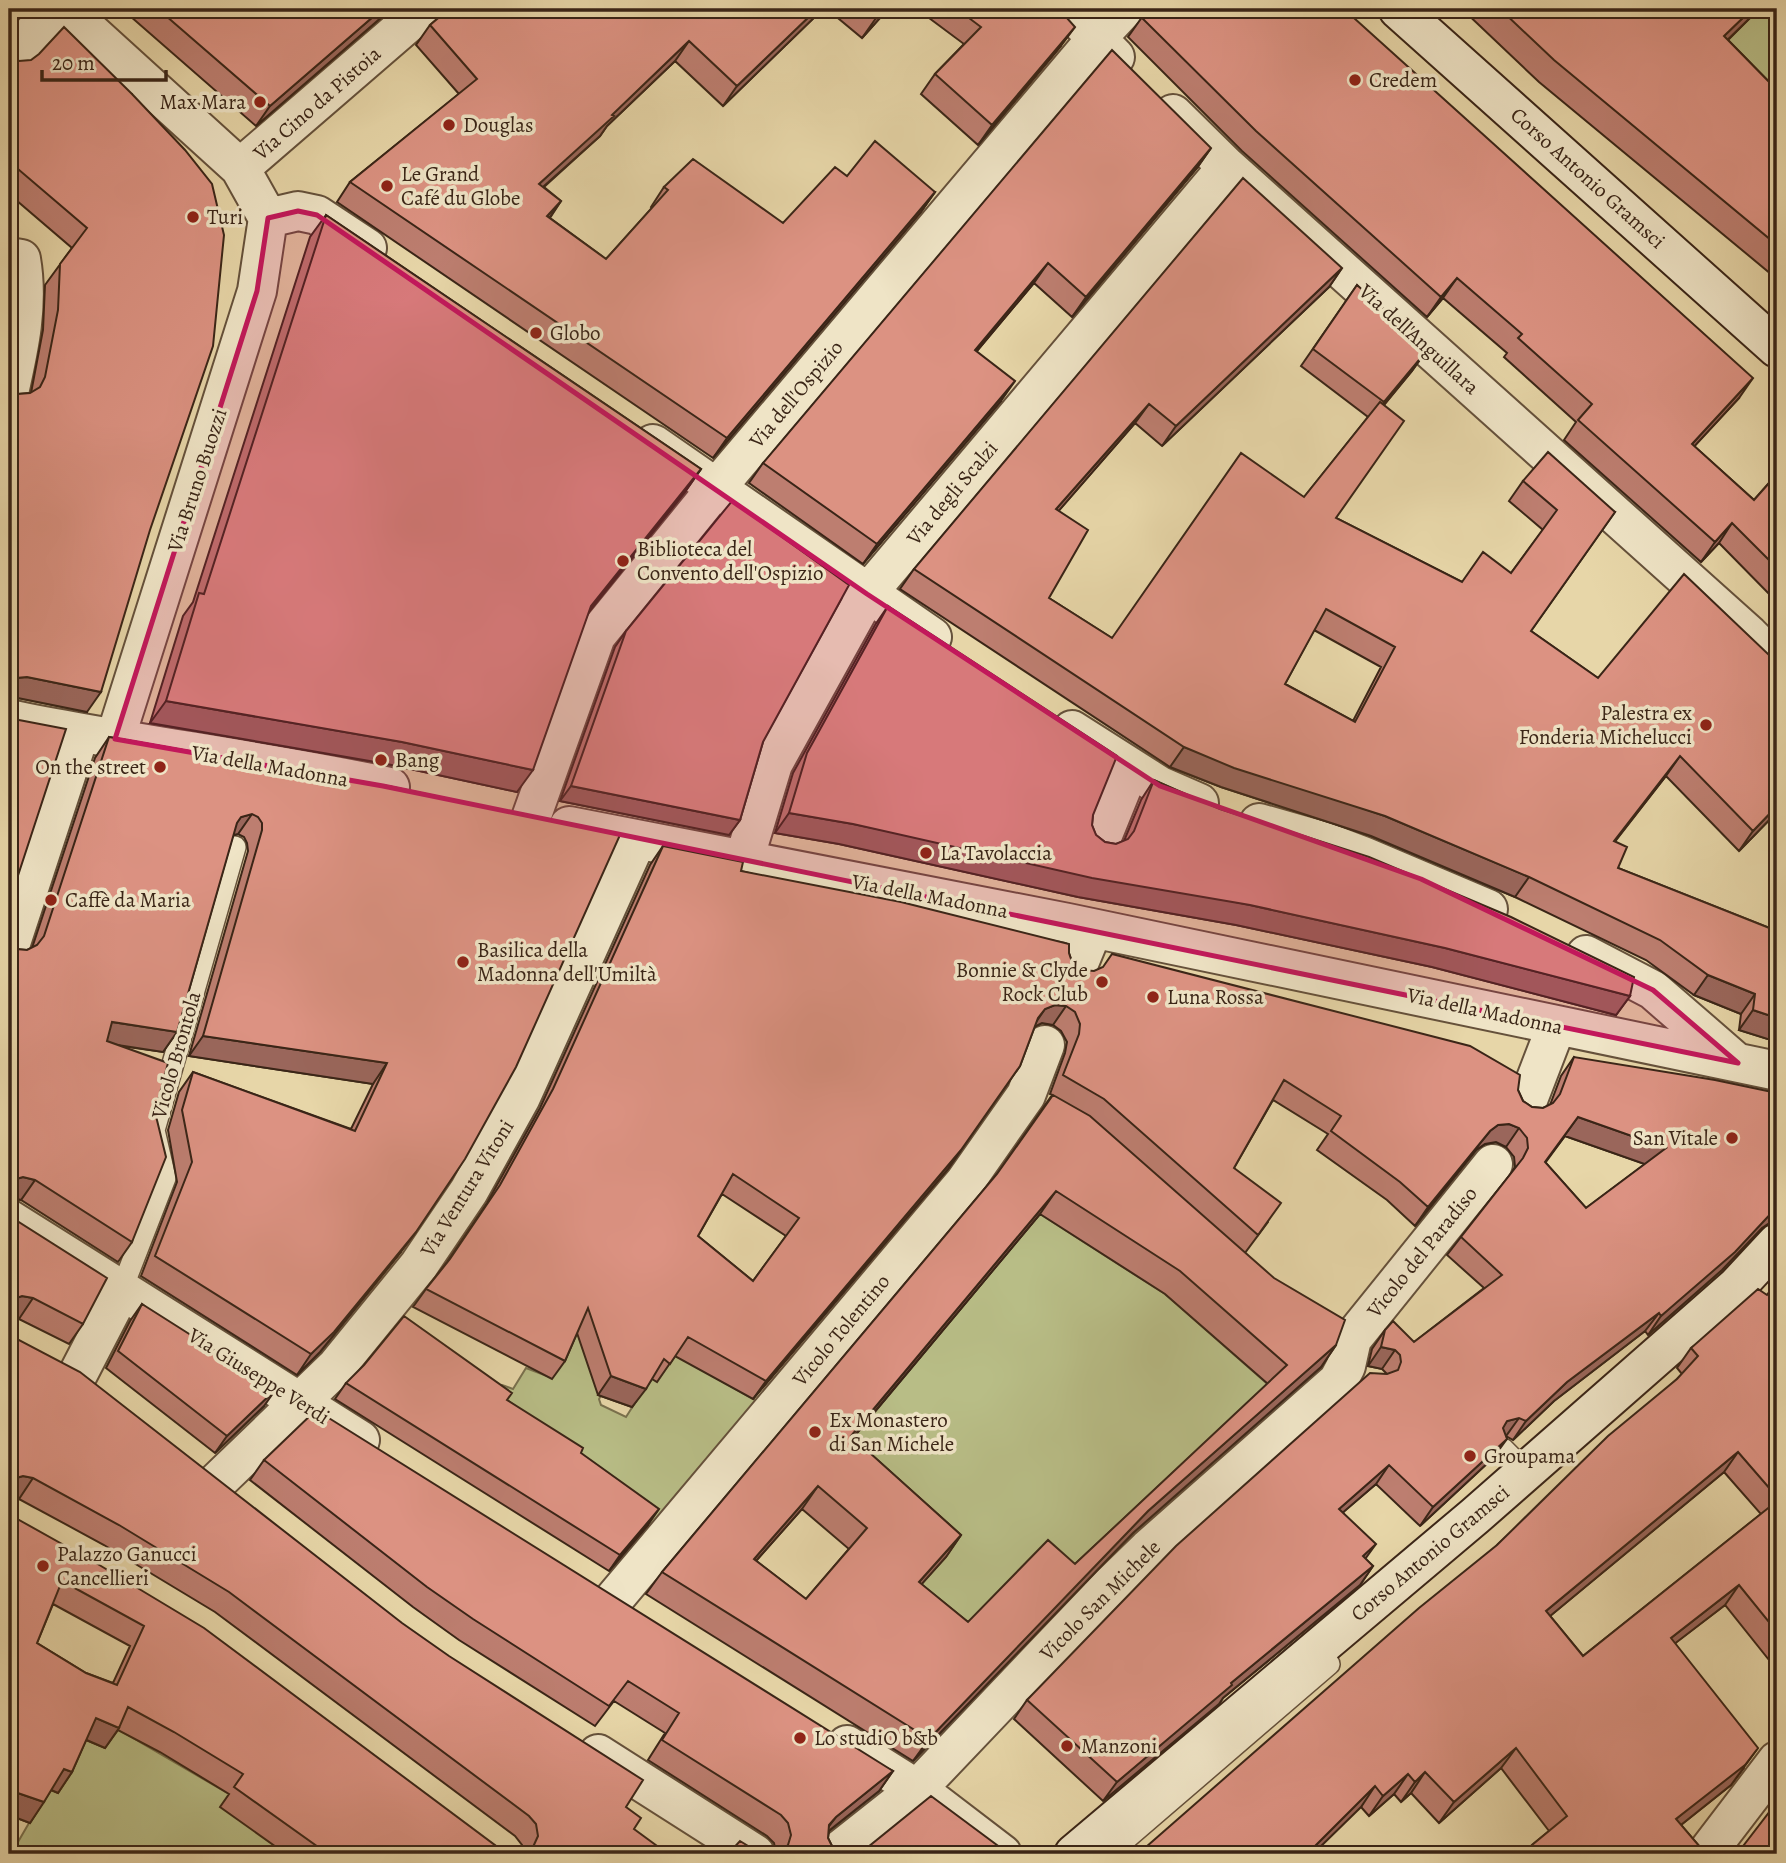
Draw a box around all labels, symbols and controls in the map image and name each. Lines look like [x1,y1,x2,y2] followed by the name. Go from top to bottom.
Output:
[42,38,166,82] scale bar
[246,40,387,167] street label: Via Cino da Pistoia
[52,49,95,77] text: 20 m
[1369,66,1437,94] place label: Credem
[1347,72,1363,88] marker: Credem
[160,88,246,116] place label: Max Mara
[252,94,268,110] marker: Max Mara
[1505,101,1671,255] street label: Corso Antonio Gramsci
[463,111,533,139] place label: Douglas
[441,117,457,133] marker: Douglas
[401,160,520,212] place label: Le Grand Café du Globe
[379,178,395,194] marker: Le Grand Café du Globe
[207,203,243,231] place label: Turi
[185,209,201,225] marker: Turi
[1352,277,1485,401] street label: Via dell'Anguillara
[550,319,601,347] place label: Globo
[528,325,544,341] marker: Globo
[742,334,849,455] street label: Via dell'Ospizio
[160,405,233,556] street label: Via Bruno Buozzi
[900,435,1004,552] street label: Via degli Scalzi
[637,535,823,587] place label: Biblioteca del Convento dell'Ospizio
[615,553,631,569] marker: Biblioteca del Convento dell'Ospizio
[1519,699,1692,751] place label: Palestra ex Fonderia Michelucci
[1698,717,1714,733] marker: Palestra ex Fonderia Michelucci
[188,738,351,794] street label: Via della Madonna
[395,746,440,774] place label: Bang
[373,752,389,768] marker: Bang
[35,753,146,781] place label: On the street
[152,759,168,775] marker: On the street
[940,839,1052,867] place label: La Tavolaccia
[918,845,934,861] marker: La Tavolaccia
[848,867,1011,925] street label: Via della Madonna
[65,886,191,914] place label: Caffè da Maria
[43,892,59,908] marker: Caffè da Maria
[477,936,657,988] place label: Basilica della Madonna dell'Umiltà
[455,954,471,970] marker: Basilica della Madonna dell'Umiltà
[956,956,1088,1008] place label: Bonnie & Clyde Rock Club
[1094,974,1110,990] marker: Bonnie & Clyde Rock Club
[1404,981,1566,1041] street label: Via della Madonna
[1167,983,1264,1011] place label: Luna Rossa
[144,988,208,1123] street label: Vicolo Brontola
[1145,989,1161,1005] marker: Luna Rossa
[413,1114,520,1263] street label: Via Ventura Vitoni
[1633,1124,1718,1152] place label: San Vitale
[1724,1130,1740,1146] marker: San Vitale
[1360,1181,1484,1324] street label: Vicolo del Paradiso
[785,1268,896,1393] street label: Vicolo Tolentino
[182,1321,335,1431] street label: Via Giuseppe Verdi
[829,1406,954,1458] place label: Ex Monastero di San Michele
[807,1424,823,1440] marker: Ex Monastero di San Michele
[1484,1442,1576,1470] place label: Groupama
[1462,1448,1478,1464] marker: Groupama
[1345,1478,1515,1628] street label: Corso Antonio Gramsci
[1033,1533,1167,1667] street label: Vicolo San Michele
[57,1540,197,1592] place label: Palazzo Ganucci Cancellieri
[35,1558,51,1574] marker: Palazzo Ganucci Cancellieri
[814,1724,938,1752] place label: Lo studiO b&b
[792,1730,808,1746] marker: Lo studiO b&b
[1081,1732,1157,1760] place label: Manzoni
[1059,1738,1075,1754] marker: Manzoni

